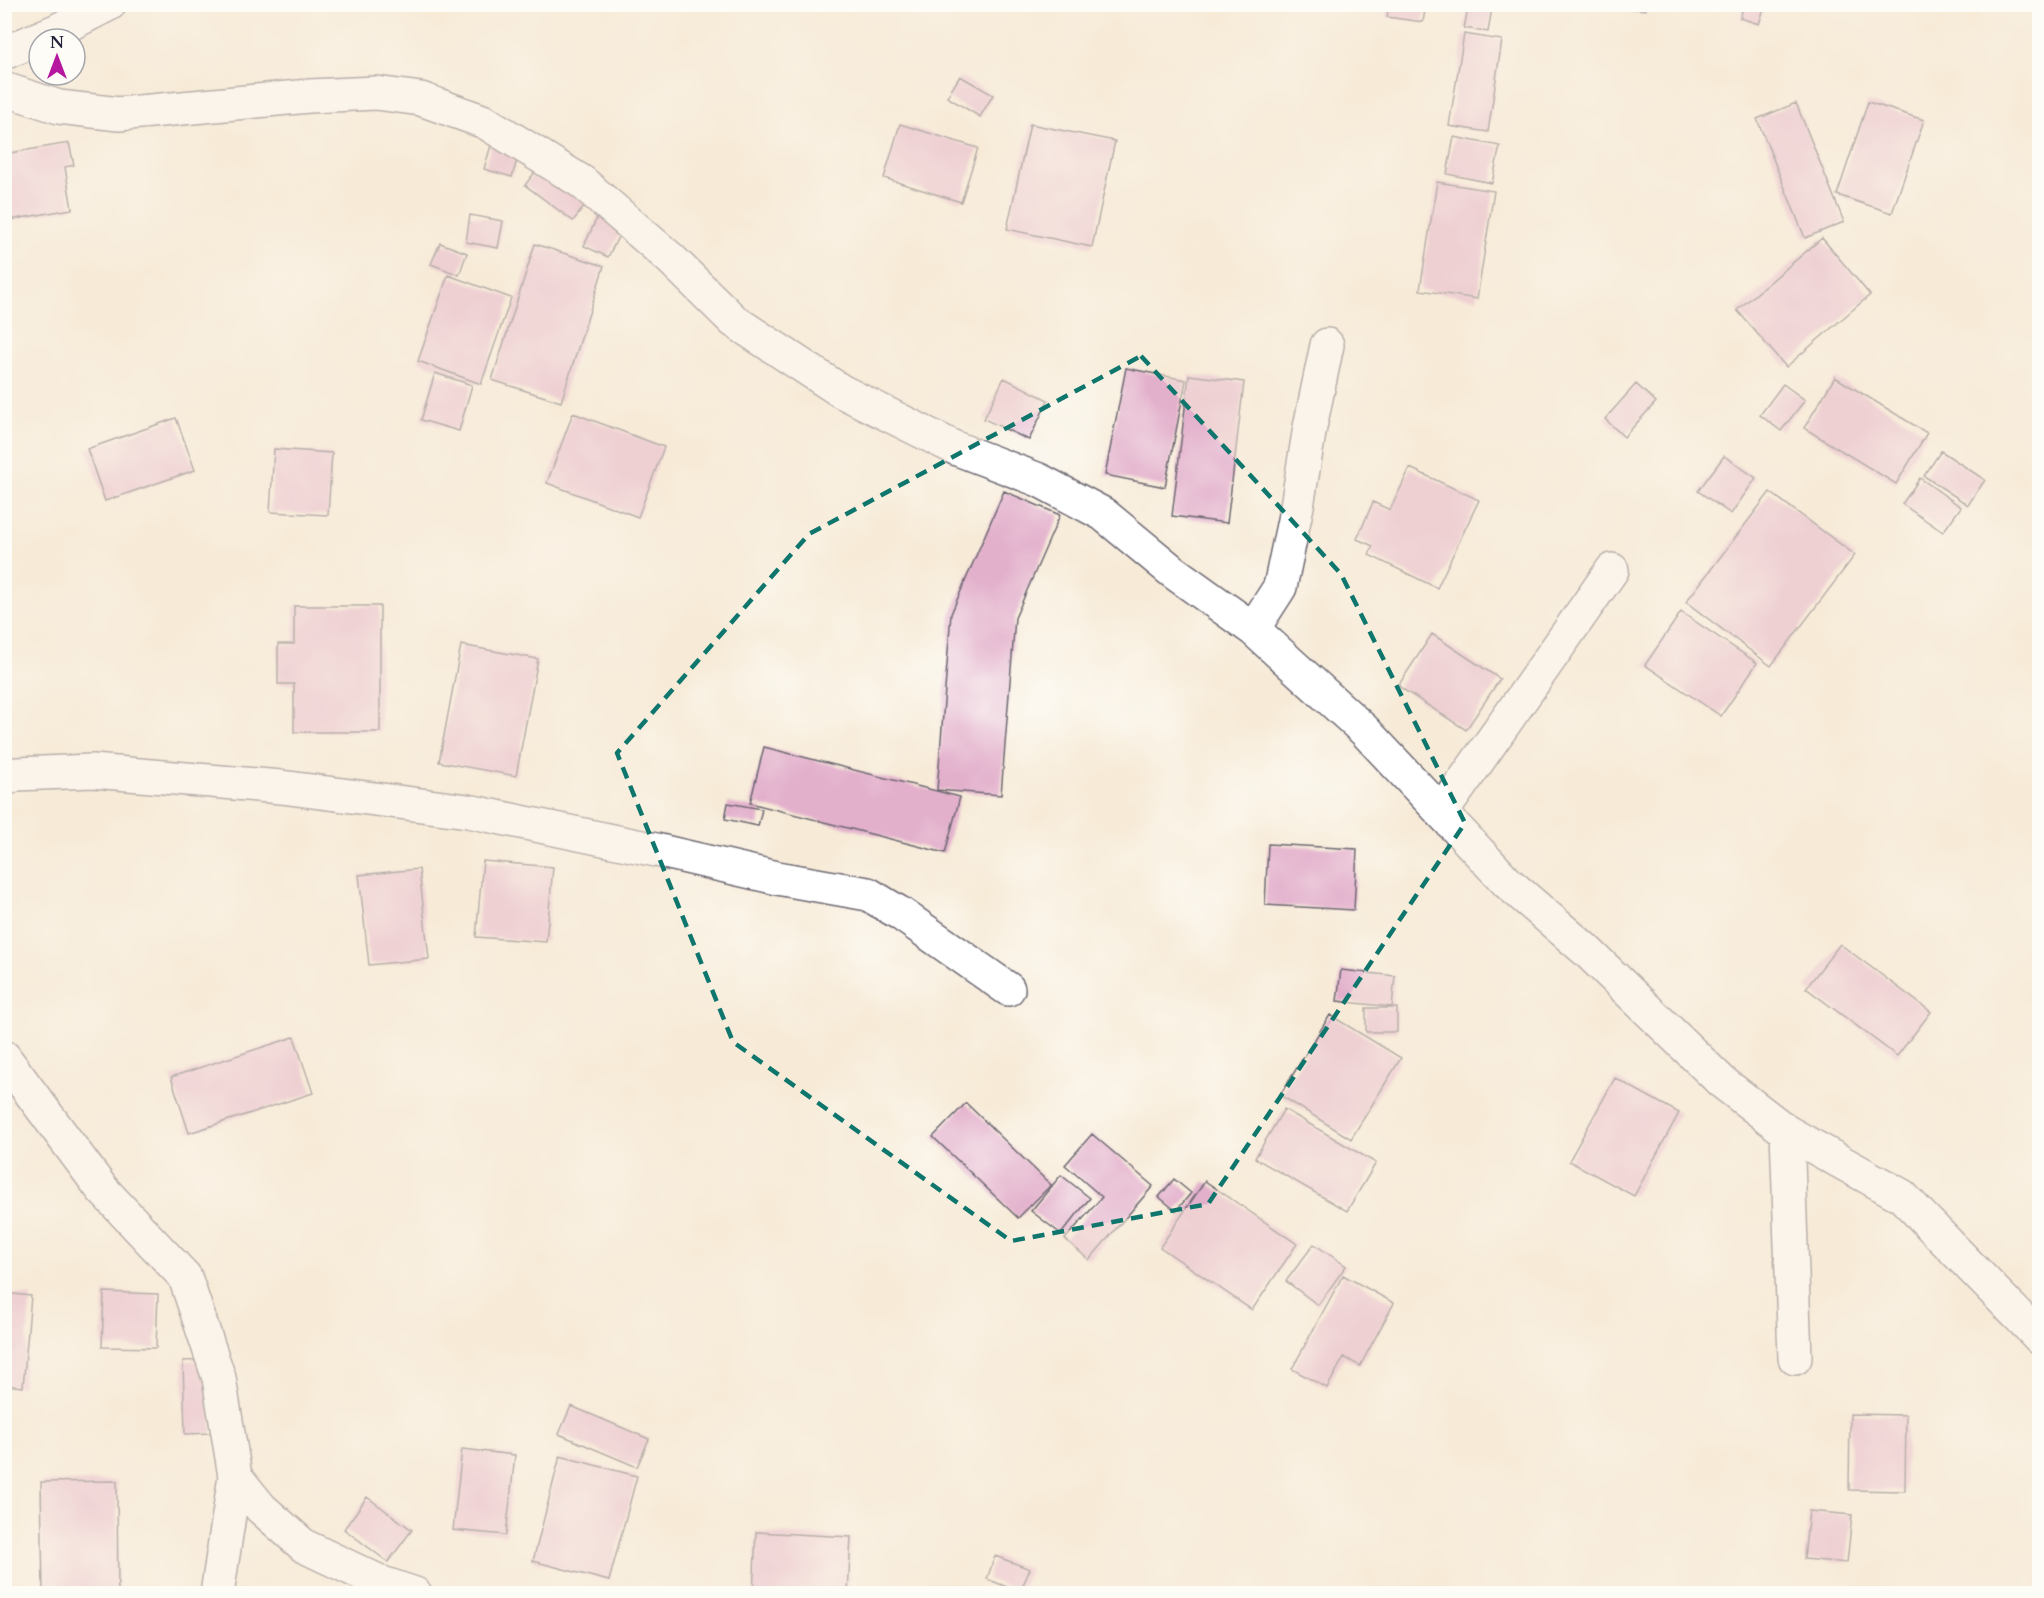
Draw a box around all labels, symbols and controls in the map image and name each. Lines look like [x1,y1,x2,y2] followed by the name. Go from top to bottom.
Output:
[27,27,87,87] north arrow
[50,32,64,54] text: N

